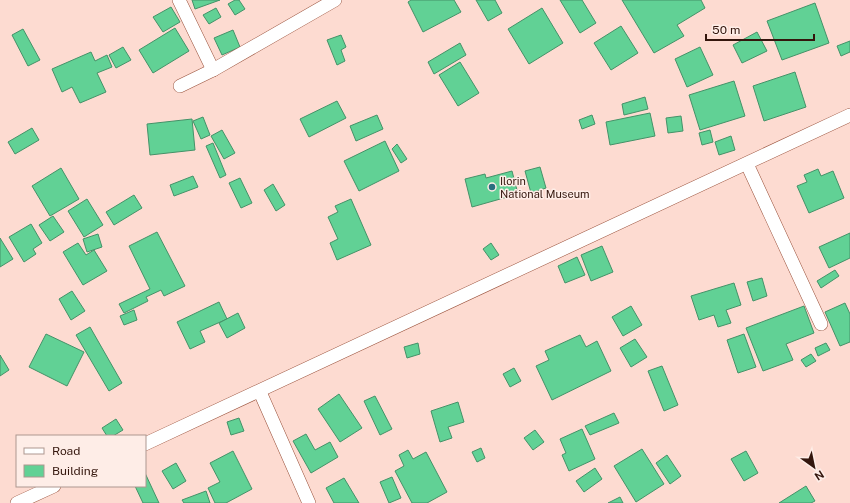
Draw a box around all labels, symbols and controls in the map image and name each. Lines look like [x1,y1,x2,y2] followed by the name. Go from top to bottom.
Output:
[706,16,814,42] scale bar
[712,23,740,37] text: 50 m
[500,175,590,200] place label: Ilorin National Museum
[487,182,497,192] marker: Ilorin National Museum
[16,435,146,487] legend
[52,444,80,458] text: Road
[794,447,834,487] north arrow
[52,464,98,478] text: Building
[813,468,826,483] text: N

